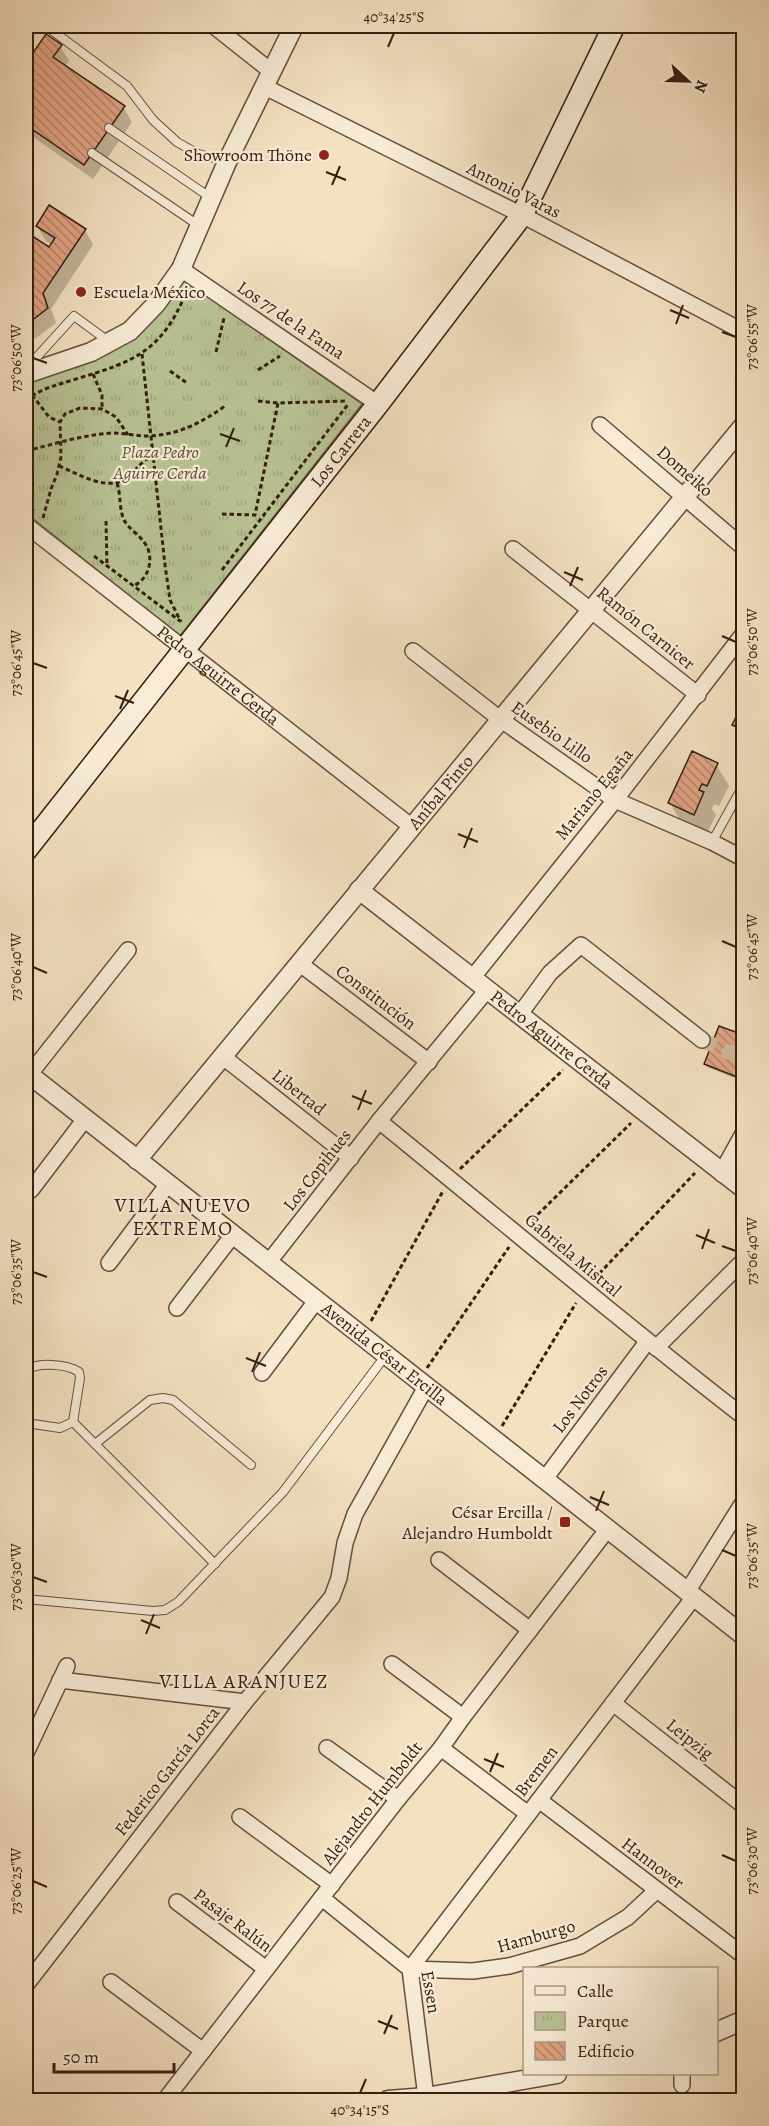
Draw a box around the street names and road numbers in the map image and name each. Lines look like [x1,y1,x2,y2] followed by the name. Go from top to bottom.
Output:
[462,156,565,224] street label: Antonio Varas
[232,275,350,365] street label: Los 77 de la Fama
[305,410,377,492] street label: Los Carrera
[652,440,718,502] street label: Domeiko
[592,581,700,675] street label: Ramón Carnicer
[152,620,285,731] street label: Pedro Aguirre Cerda
[507,695,597,769] street label: Eusebio Lillo
[549,743,639,845] street label: Mariano Egaña
[402,750,479,835] street label: Aníbal Pinto
[331,959,421,1035] street label: Constitución
[485,984,619,1095] street label: Pedro Aguirre Cerda
[267,1063,331,1121] street label: Libertad
[277,1124,357,1216] street label: Los Copihues
[520,1208,627,1303] street label: Gabriela Mistral
[316,1296,453,1411] street label: Avenida César Ercilla
[547,1360,613,1438] street label: Los Notros
[109,1701,226,1841] street label: Federico García Lorca
[661,1713,719,1765] street label: Leipzig
[316,1736,428,1871] street label: Alejandro Humboldt
[509,1740,563,1801] street label: Bremen
[617,1832,689,1895] street label: Hannover
[189,1883,277,1958] street label: Pasaje Ralún
[494,1913,578,1959] street label: Hamburgo
[415,1969,447,2015] street label: Essen

